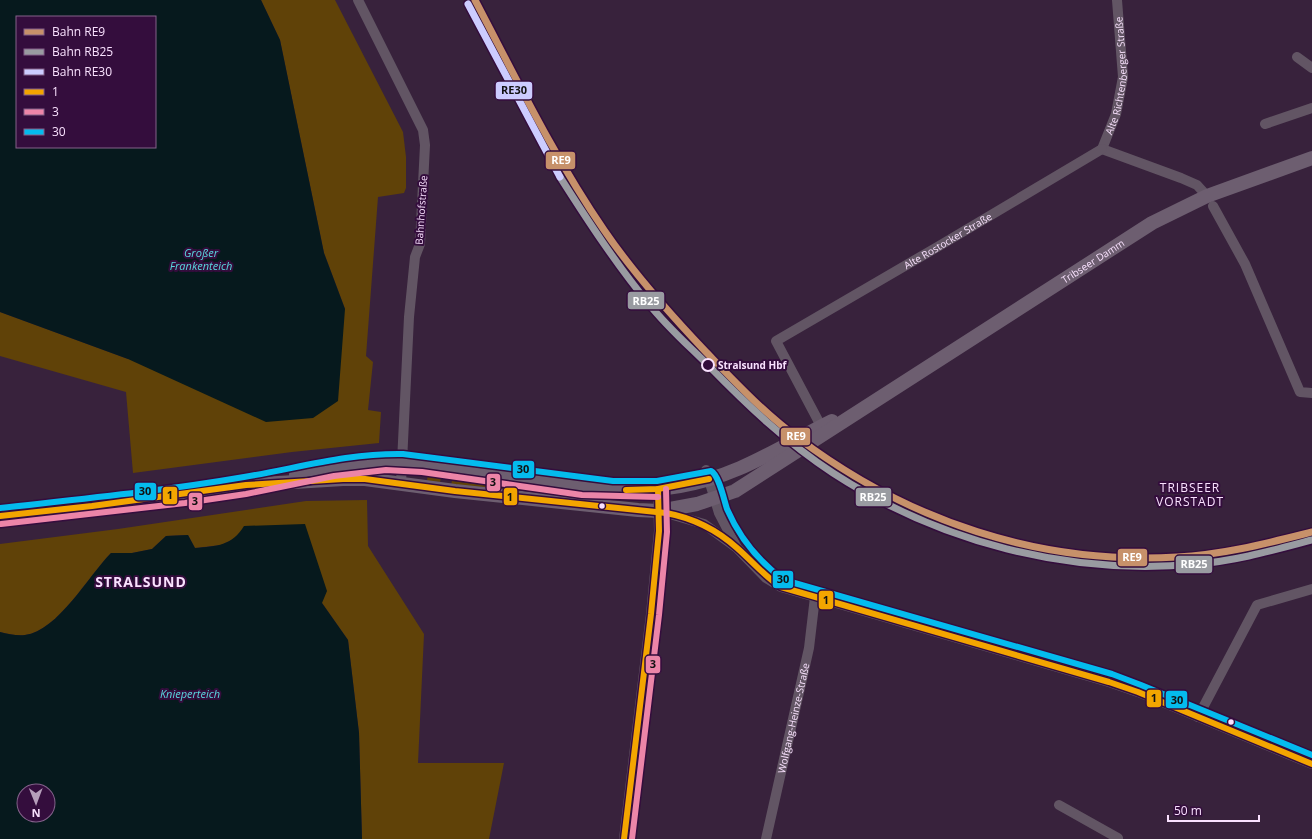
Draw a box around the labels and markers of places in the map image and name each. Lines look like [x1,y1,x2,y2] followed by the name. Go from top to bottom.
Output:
[701,358,715,372] marker: Stralsund Hbf
[718,358,788,372] place label: Stralsund Hbf
[597,501,607,511] unlabelled marker
[1226,717,1236,727] unlabelled marker

